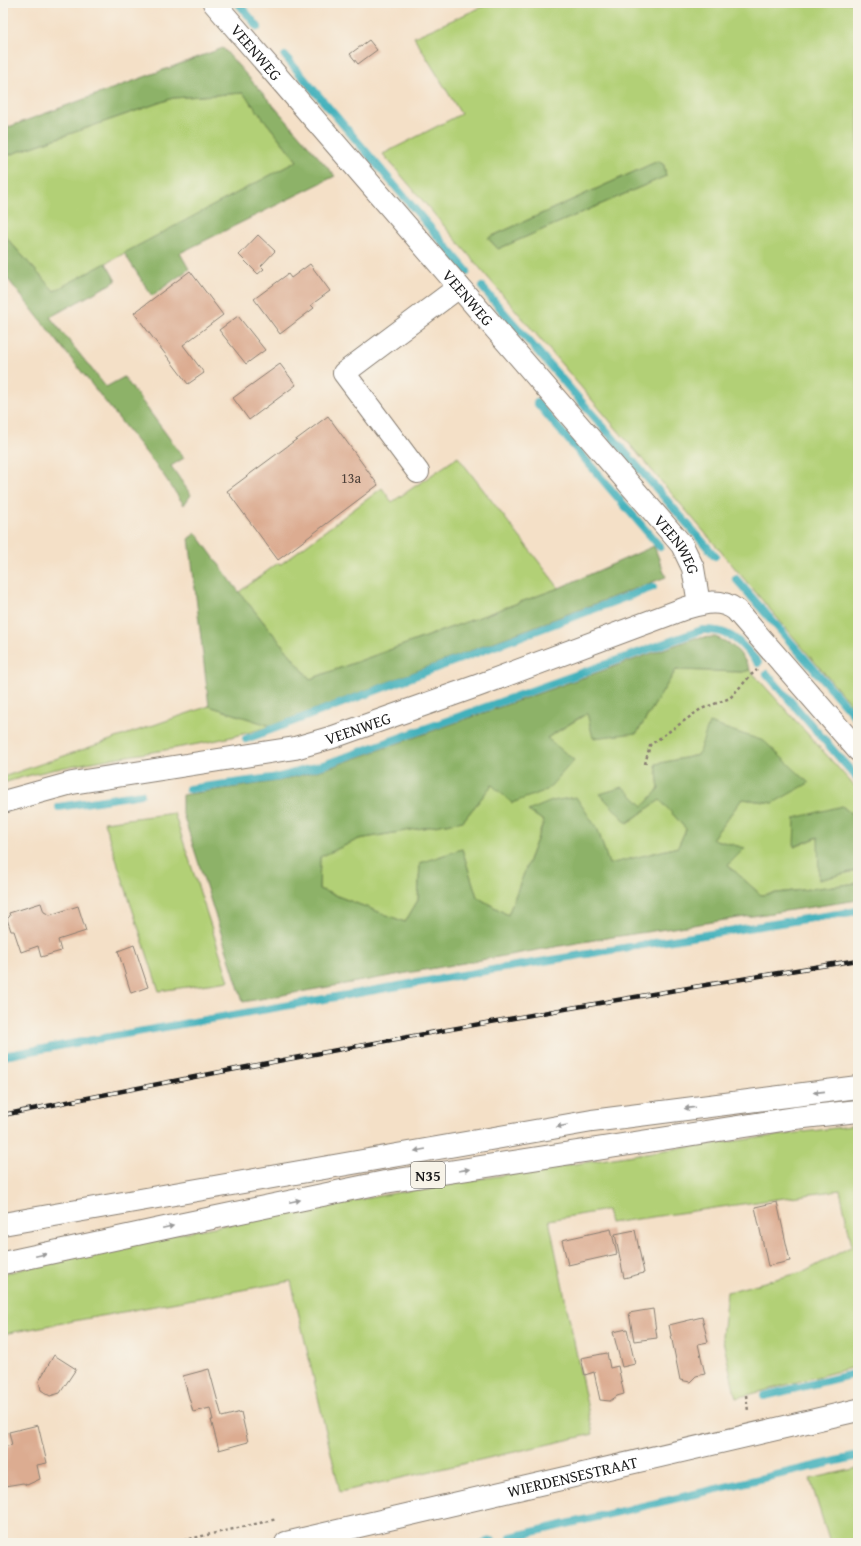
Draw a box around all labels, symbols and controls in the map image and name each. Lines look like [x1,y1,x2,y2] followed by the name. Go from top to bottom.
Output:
[225,19,288,86] street label: VEENWEG
[437,264,500,332] street label: VEENWEG
[341,468,361,488] house number: 13a
[649,509,706,576] street label: VEENWEG
[322,705,394,751] street label: VEENWEG
[813,1088,825,1095] one-way arrow
[684,1105,696,1111] one-way arrow
[555,1123,568,1129] one-way arrow
[413,1147,426,1153] one-way arrow
[411,1162,445,1188] road number: N35
[458,1167,471,1173] one-way arrow
[289,1197,301,1203] one-way arrow
[162,1223,174,1229] one-way arrow
[35,1251,47,1257] one-way arrow
[505,1450,640,1503] street label: WIERDENSESTRAAT

